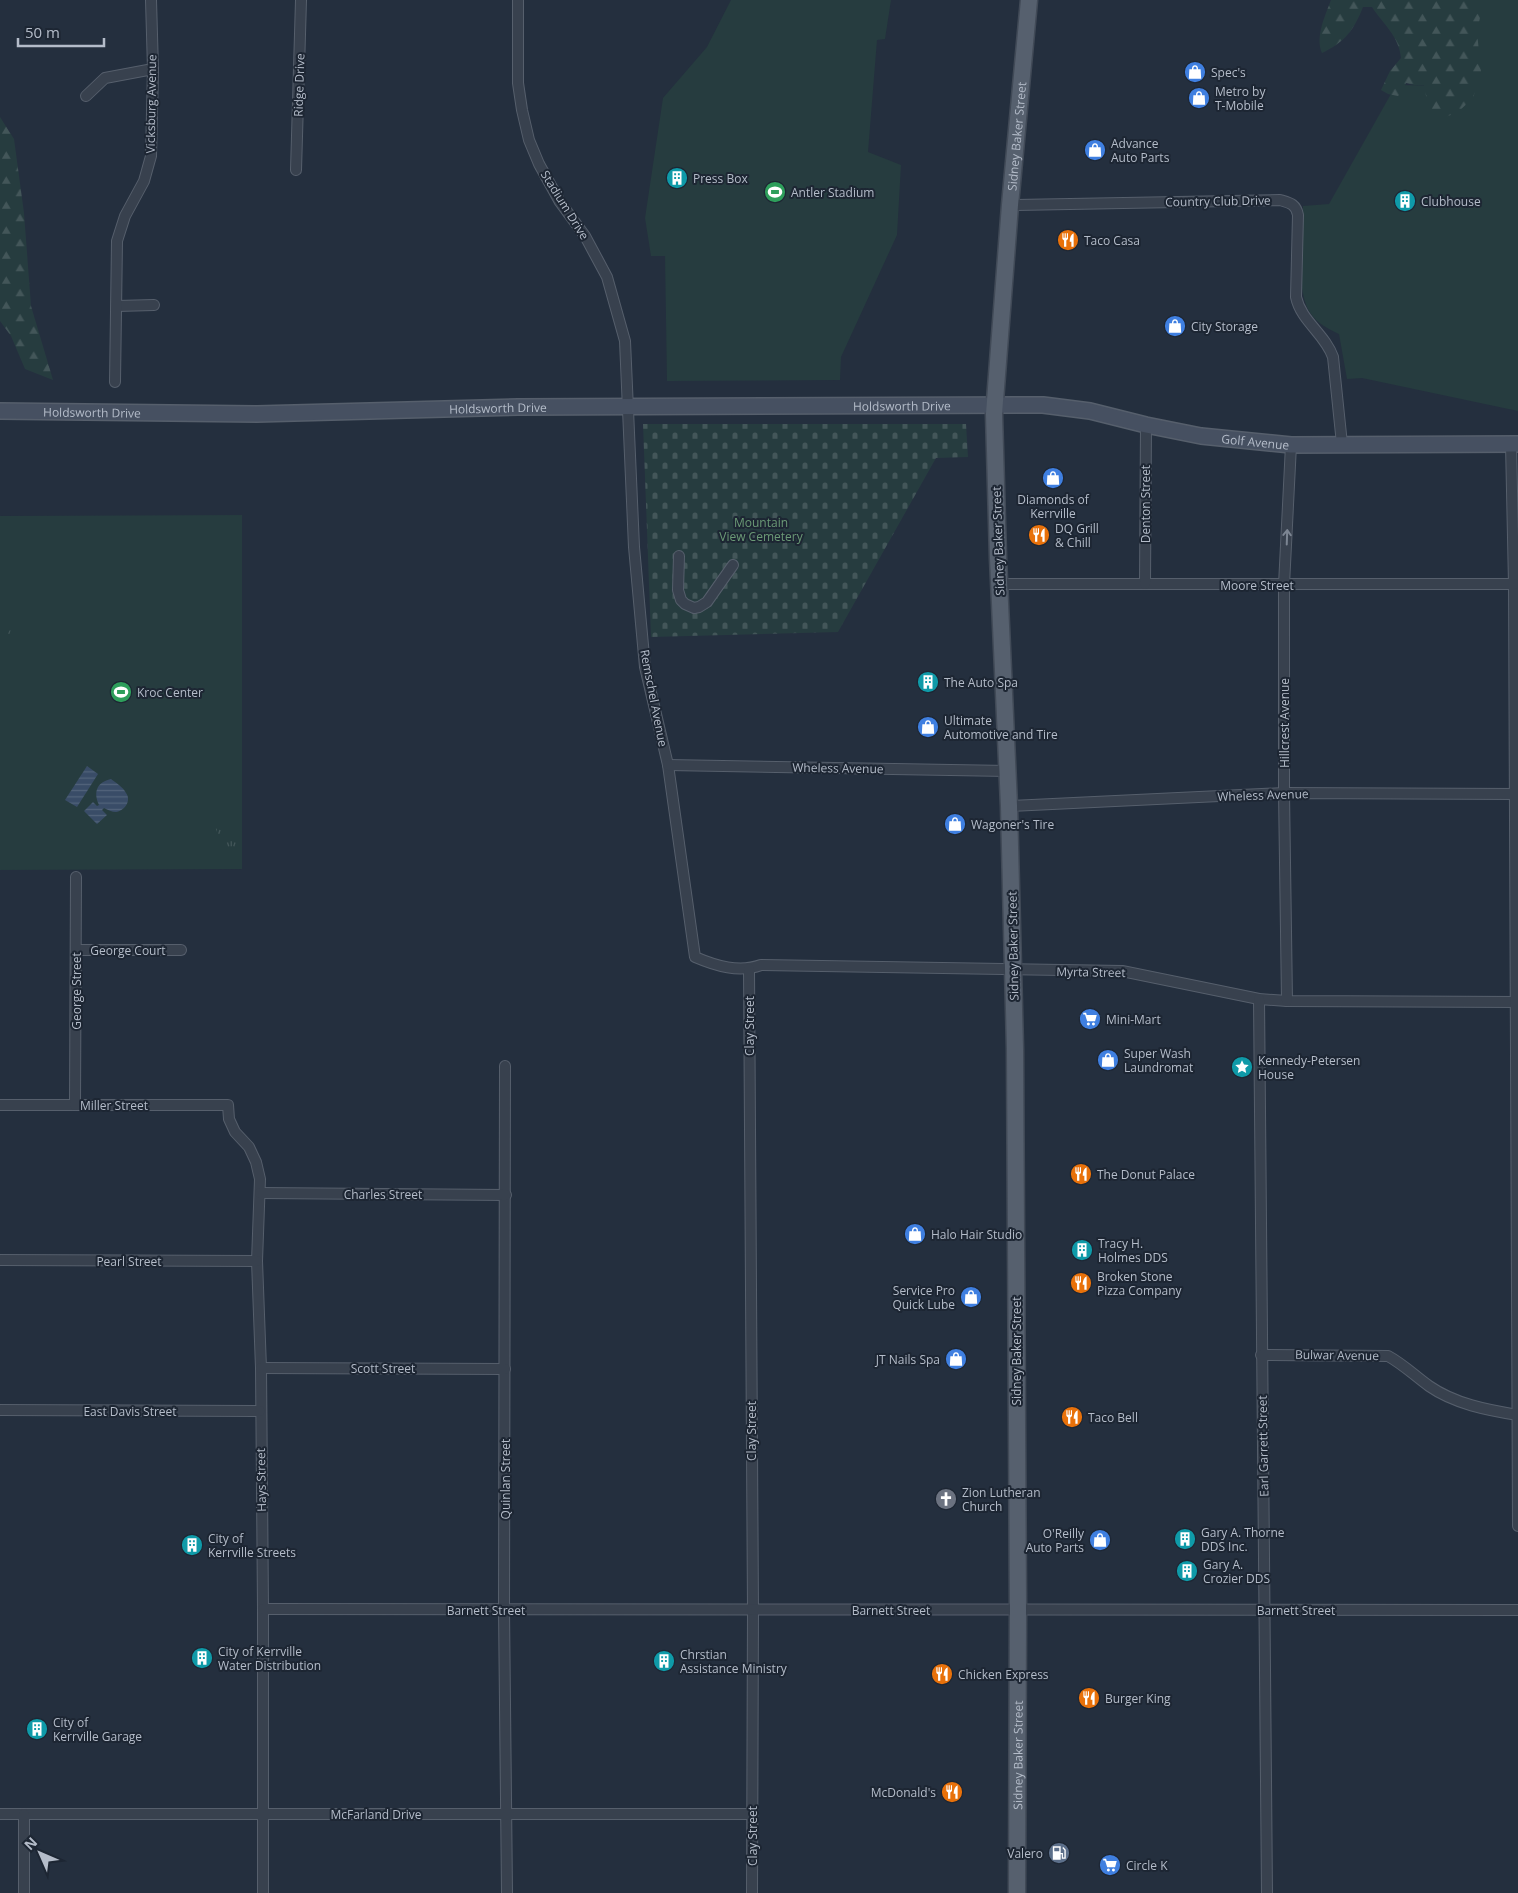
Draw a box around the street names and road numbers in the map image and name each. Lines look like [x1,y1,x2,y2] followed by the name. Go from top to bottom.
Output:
[289,53,309,117] street label: Ridge Drive
[142,54,160,154] street label: Vicksburg Avenue
[1003,81,1030,191] street label: Sidney Baker Street
[537,167,593,243] street label: Stadium Drive
[1165,192,1271,210] street label: Country Club Drive
[853,397,951,414] street label: Holdsworth Drive
[449,398,547,417] street label: Holdsworth Drive
[43,403,141,421] street label: Holdsworth Drive
[1221,430,1290,453] street label: Golf Avenue
[1137,465,1154,543] street label: Denton Street
[988,486,1008,596] street label: Sidney Baker Street
[1220,577,1294,594] street label: Moore Street
[636,648,672,748] street label: Remschel Avenue
[1276,678,1293,768] street label: Hillcrest Avenue
[792,759,884,777] street label: Wheless Avenue
[1217,785,1309,805] street label: Wheless Avenue
[1004,891,1022,1001] street label: Sidney Baker Street
[90,942,166,959] street label: George Court
[68,952,85,1030] street label: George Street
[1056,963,1126,981] street label: Myrta Street
[741,996,758,1056] street label: Clay Street
[80,1097,148,1114] street label: Miller Street
[344,1186,422,1203] street label: Charles Street
[96,1253,162,1270] street label: Pearl Street
[1008,1296,1025,1406] street label: Sidney Baker Street
[1295,1346,1379,1364] street label: Bulwar Avenue
[351,1360,415,1377] street label: Scott Street
[1254,1395,1272,1497] street label: Earl Garrett Street
[743,1401,760,1461] street label: Clay Street
[83,1403,177,1420] street label: East Davis Street
[497,1439,514,1519] street label: Quinlan Street
[252,1448,270,1512] street label: Hays Street
[447,1602,525,1619] street label: Barnett Street
[852,1602,930,1619] street label: Barnett Street
[1257,1602,1335,1619] street label: Barnett Street
[1009,1700,1026,1810] street label: Sidney Baker Street
[330,1806,422,1823] street label: McFarland Drive
[744,1806,761,1866] street label: Clay Street

